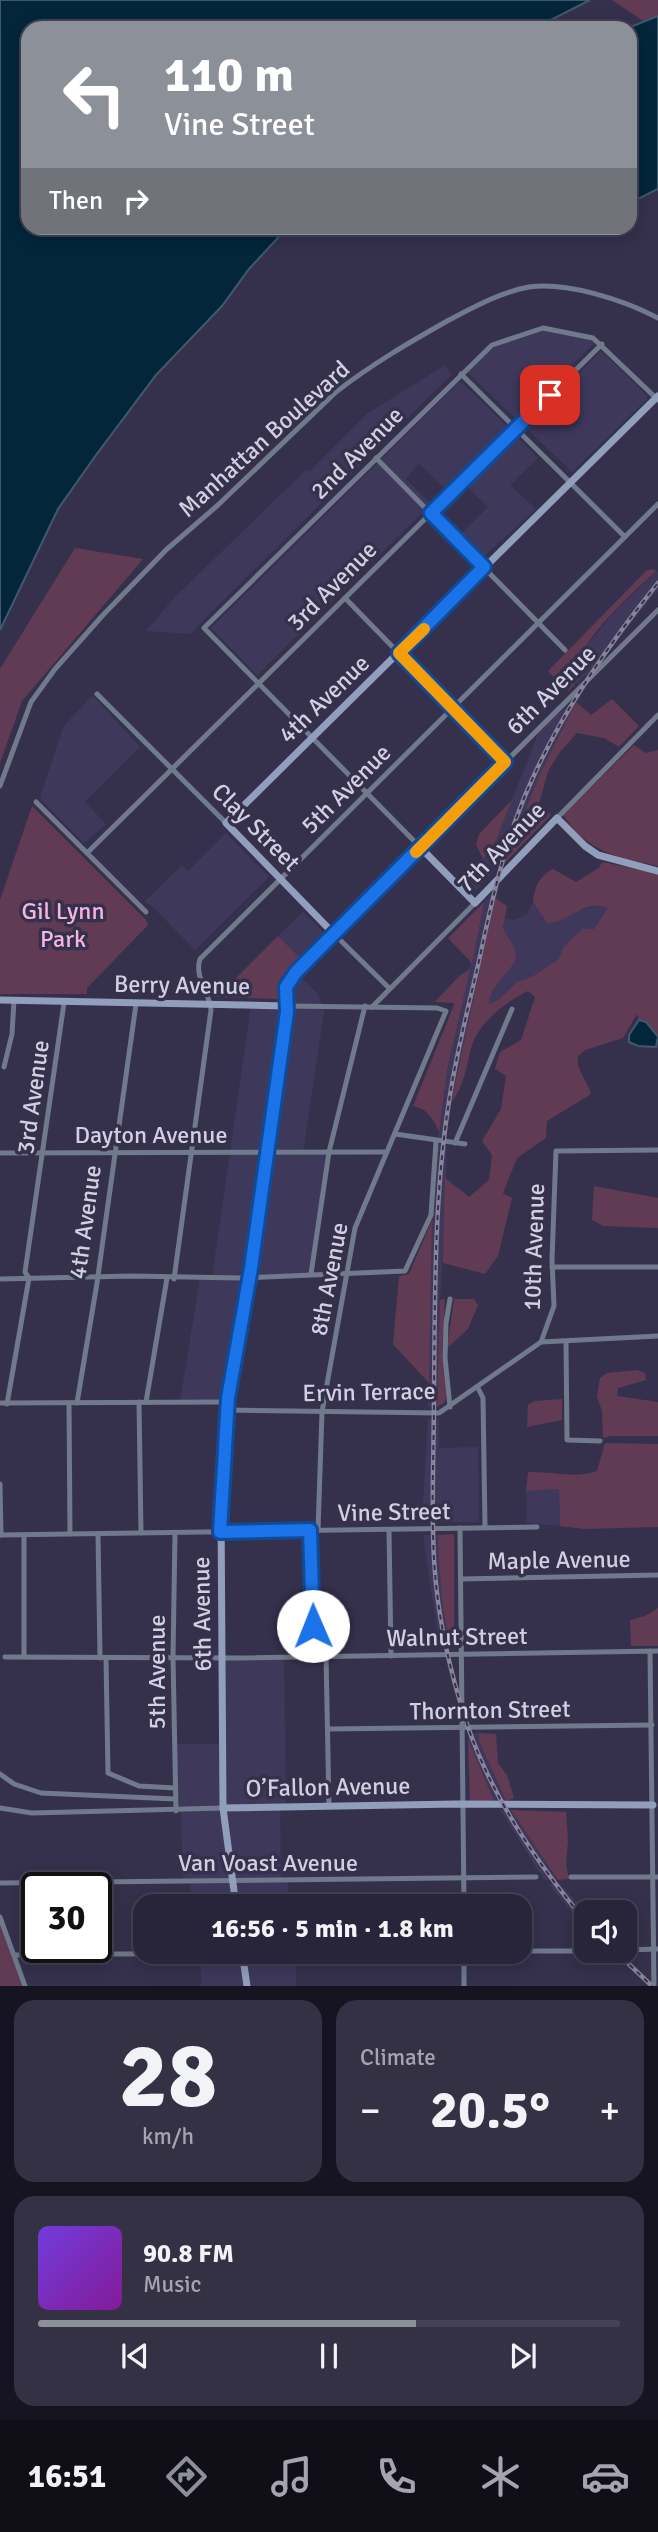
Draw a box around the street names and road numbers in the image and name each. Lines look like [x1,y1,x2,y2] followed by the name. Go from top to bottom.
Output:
[172,354,356,524] street label: Manhattan Boulevard
[304,400,410,506] street label: 2nd Avenue
[281,535,383,637] street label: 3rd Avenue
[500,639,602,741] street label: 6th Avenue
[272,648,376,750] street label: 4th Avenue
[295,738,397,840] street label: 5th Avenue
[206,777,306,877] street label: Clay Street
[450,795,552,899] street label: 7th Avenue
[114,969,250,1001] street label: Berry Avenue
[10,1038,56,1156] street label: 3rd Avenue
[75,1120,227,1150] street label: Dayton Avenue
[62,1163,108,1281] street label: 4th Avenue
[517,1183,551,1311] street label: 10th Avenue
[303,1220,355,1338] street label: 8th Avenue
[302,1376,436,1408] street label: Ervin Terrace
[337,1496,451,1528] street label: Vine Street
[487,1544,631,1576] street label: Maple Avenue
[186,1556,218,1672] street label: 6th Avenue
[142,1615,172,1729] street label: 5th Avenue
[386,1621,528,1653] street label: Walnut Street
[409,1694,571,1726] street label: Thornton Street
[245,1771,411,1803] street label: O’Fallon Avenue
[178,1848,358,1878] street label: Van Voast Avenue

